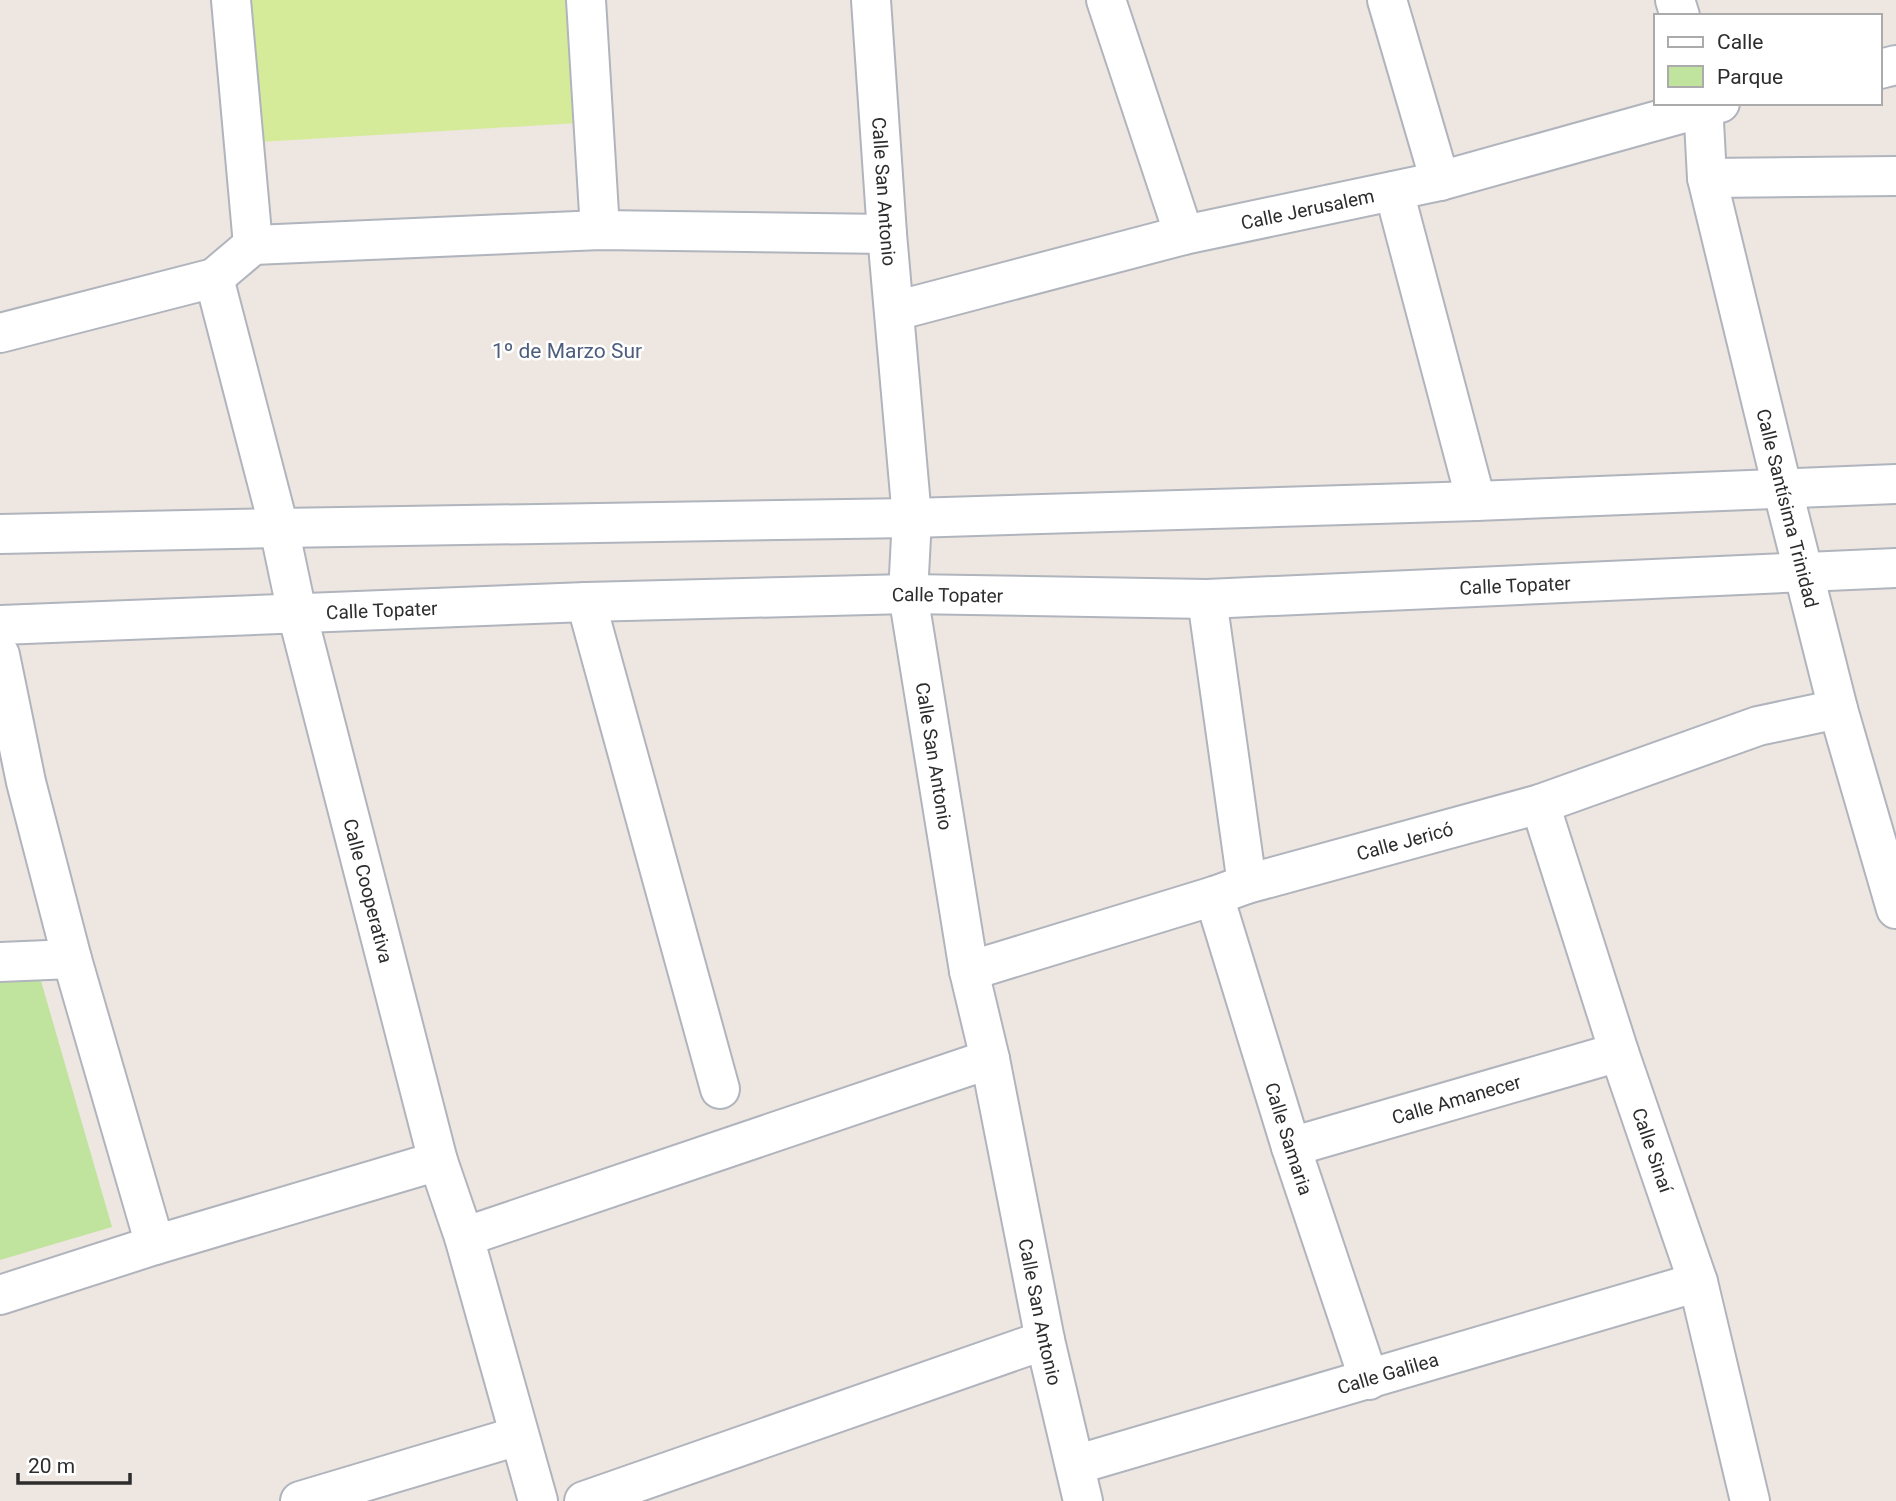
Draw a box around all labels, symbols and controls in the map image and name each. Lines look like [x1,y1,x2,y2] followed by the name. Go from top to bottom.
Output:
[1654,14,1882,105] legend
[1717,30,1763,54] text: Calle
[1717,65,1783,89] text: Parque
[867,116,901,267] street label: Calle San Antonio
[1239,184,1376,235] street label: Calle Jerusalem
[492,339,642,363] district label: 1º de Marzo Sur
[1751,406,1823,610] street label: Calle Santísima Trinidad
[1459,572,1572,600] street label: Calle Topater
[891,583,1004,608] street label: Calle Topater
[326,597,438,624] street label: Calle Topater
[910,681,957,832] street label: Calle San Antonio
[338,816,398,966] street label: Calle Cooperativa
[1354,817,1456,866] street label: Calle Jericó
[1389,1070,1524,1129] street label: Calle Amanecer
[1260,1080,1317,1198] street label: Calle Samaria
[1627,1105,1678,1197] street label: Calle Sinaí
[1013,1237,1066,1388] street label: Calle San Antonio
[1335,1348,1441,1399] street label: Calle Galilea
[18,1442,130,1486] scale bar
[28,1454,75,1478] text: 20 m

